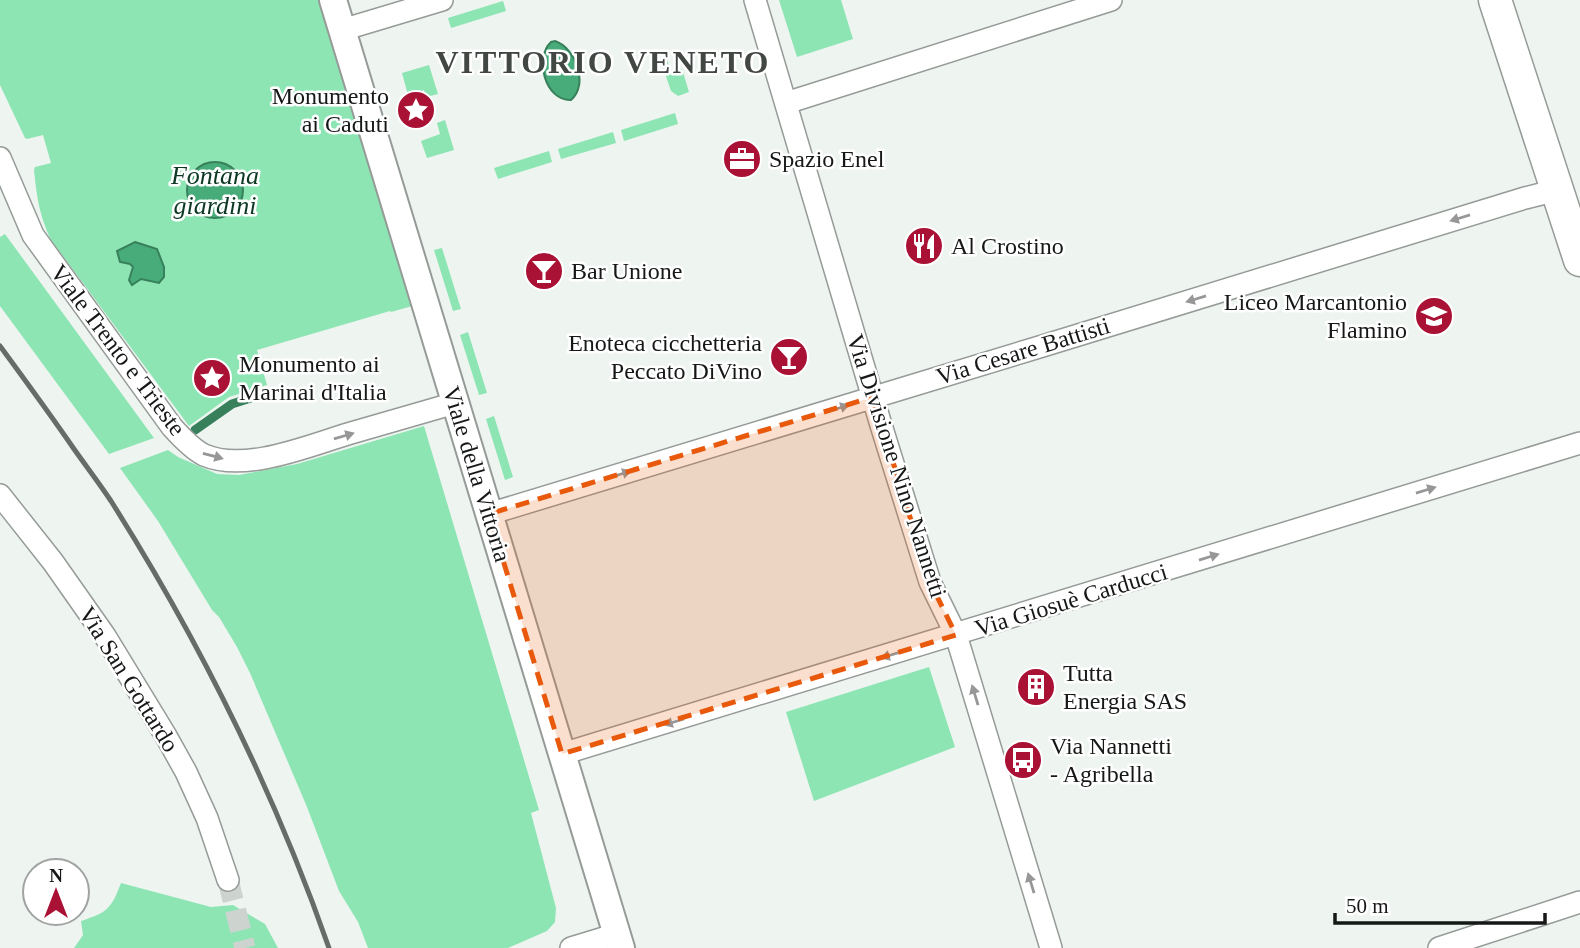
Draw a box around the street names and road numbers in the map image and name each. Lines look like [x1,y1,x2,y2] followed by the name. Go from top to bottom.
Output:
[45,259,191,441] street label: Viale Trento e Trieste
[933,312,1113,390] street label: Via Cesare Battisti
[842,331,952,601] street label: Via Divisione Nino Nannetti
[438,383,516,565] street label: Viale della Vittoria
[972,558,1171,642] street label: Via Giosuè Carducci
[74,601,184,757] street label: Via San Gottardo

